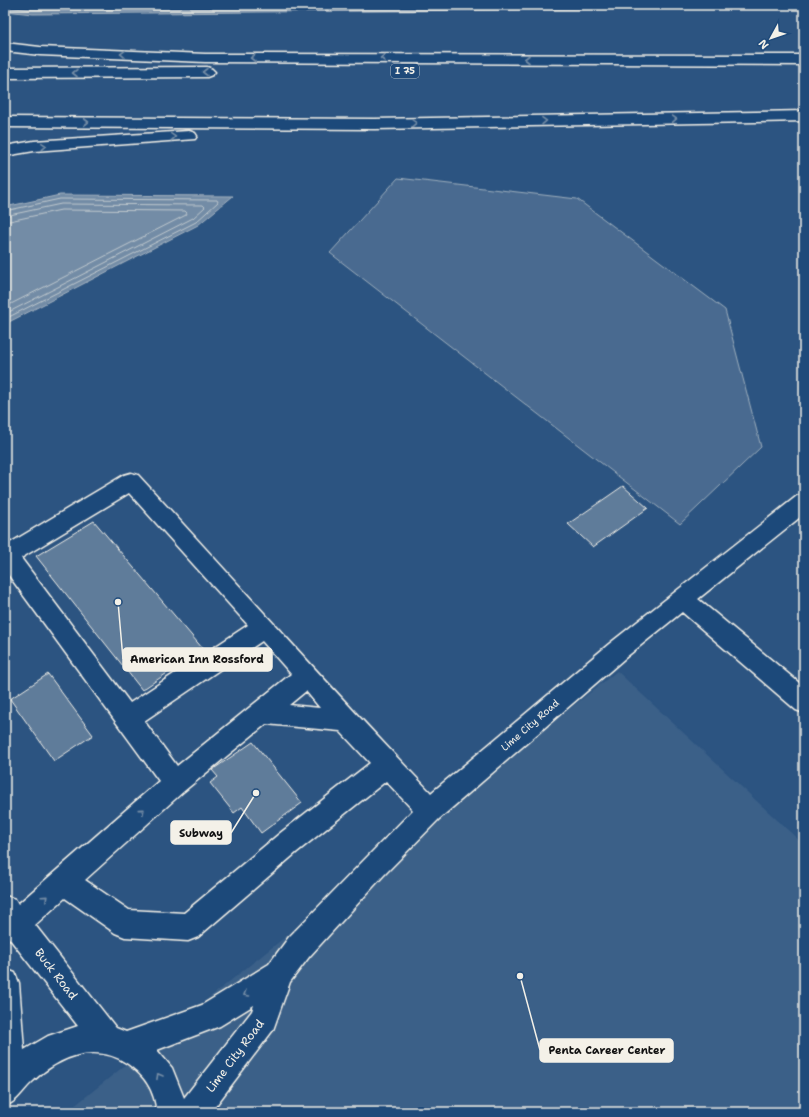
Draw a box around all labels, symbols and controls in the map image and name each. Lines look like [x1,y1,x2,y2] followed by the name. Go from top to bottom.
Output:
[751,18,791,58] north arrow
[755,36,772,52] text: N
[120,50,126,59] one-way arrow
[250,54,256,62] one-way arrow
[380,54,386,62] one-way arrow
[524,55,530,63] one-way arrow
[391,64,419,78] road number: I 75
[202,68,208,76] one-way arrow
[72,69,78,77] one-way arrow
[671,114,677,123] one-way arrow
[541,117,547,125] one-way arrow
[83,118,89,126] one-way arrow
[411,119,417,127] one-way arrow
[170,133,176,142] one-way arrow
[41,141,47,150] one-way arrow
[123,648,272,671] callout: American Inn Rossford
[130,652,264,667] text: American Inn Rossford
[498,696,562,754] street label: Lime City Road
[137,809,145,816] one-way arrow
[171,821,231,844] callout: Subway
[179,826,223,841] text: Subway
[40,895,48,902] one-way arrow
[31,945,81,1003] street label: Buck Road
[243,989,250,997] one-way arrow
[202,1016,268,1096] street label: Lime City Road
[540,1039,673,1062] callout: Penta Career Center
[549,1043,666,1058] text: Penta Career Center
[156,1073,164,1080] one-way arrow

